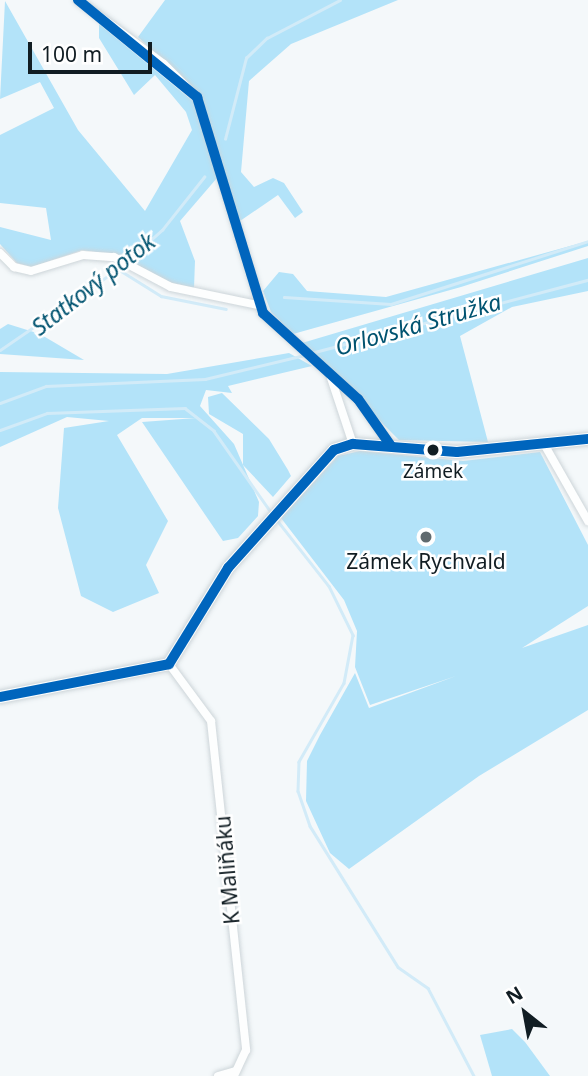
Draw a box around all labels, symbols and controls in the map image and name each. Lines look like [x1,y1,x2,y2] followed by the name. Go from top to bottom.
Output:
[32,28,156,72] scale bar
[41,40,102,68] text: 100 m
[26,227,160,341] water label: Statkový potok
[332,287,504,361] water label: Orlovská Stružka
[426,443,440,457] marker: Zámek
[403,461,463,483] place label: Zámek
[418,529,434,545] marker: Zámek Rychvald
[346,548,506,574] place label: Zámek Rychvald
[210,815,244,925] street label: K Maliňáku
[490,978,560,1048] north arrow
[501,980,527,1010] text: N

